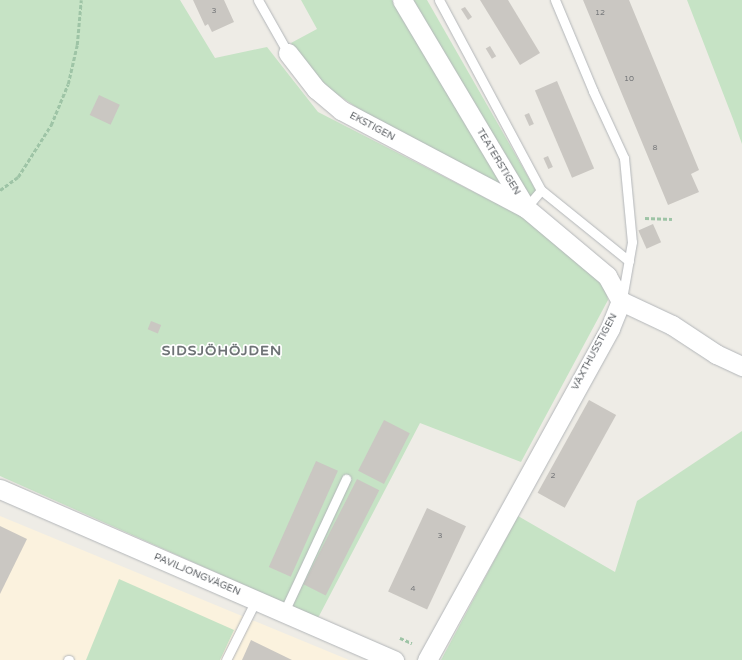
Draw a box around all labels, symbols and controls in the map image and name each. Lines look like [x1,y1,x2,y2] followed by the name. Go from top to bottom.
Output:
[211,6,217,16] house number: 3
[595,8,605,18] house number: 12
[624,74,634,84] house number: 10
[347,110,397,144] street label: EKSTIGEN
[473,127,523,197] street label: TEATERSTIGEN
[652,143,658,153] house number: 8
[570,312,620,392] street label: VÄXTHUSSTIGEN
[162,343,282,359] district label: SIDSJÖHÖJDEN
[550,471,556,481] house number: 2
[437,531,443,541] house number: 3
[152,551,242,599] street label: PAVILJONGVÄGEN
[410,584,416,594] house number: 4

